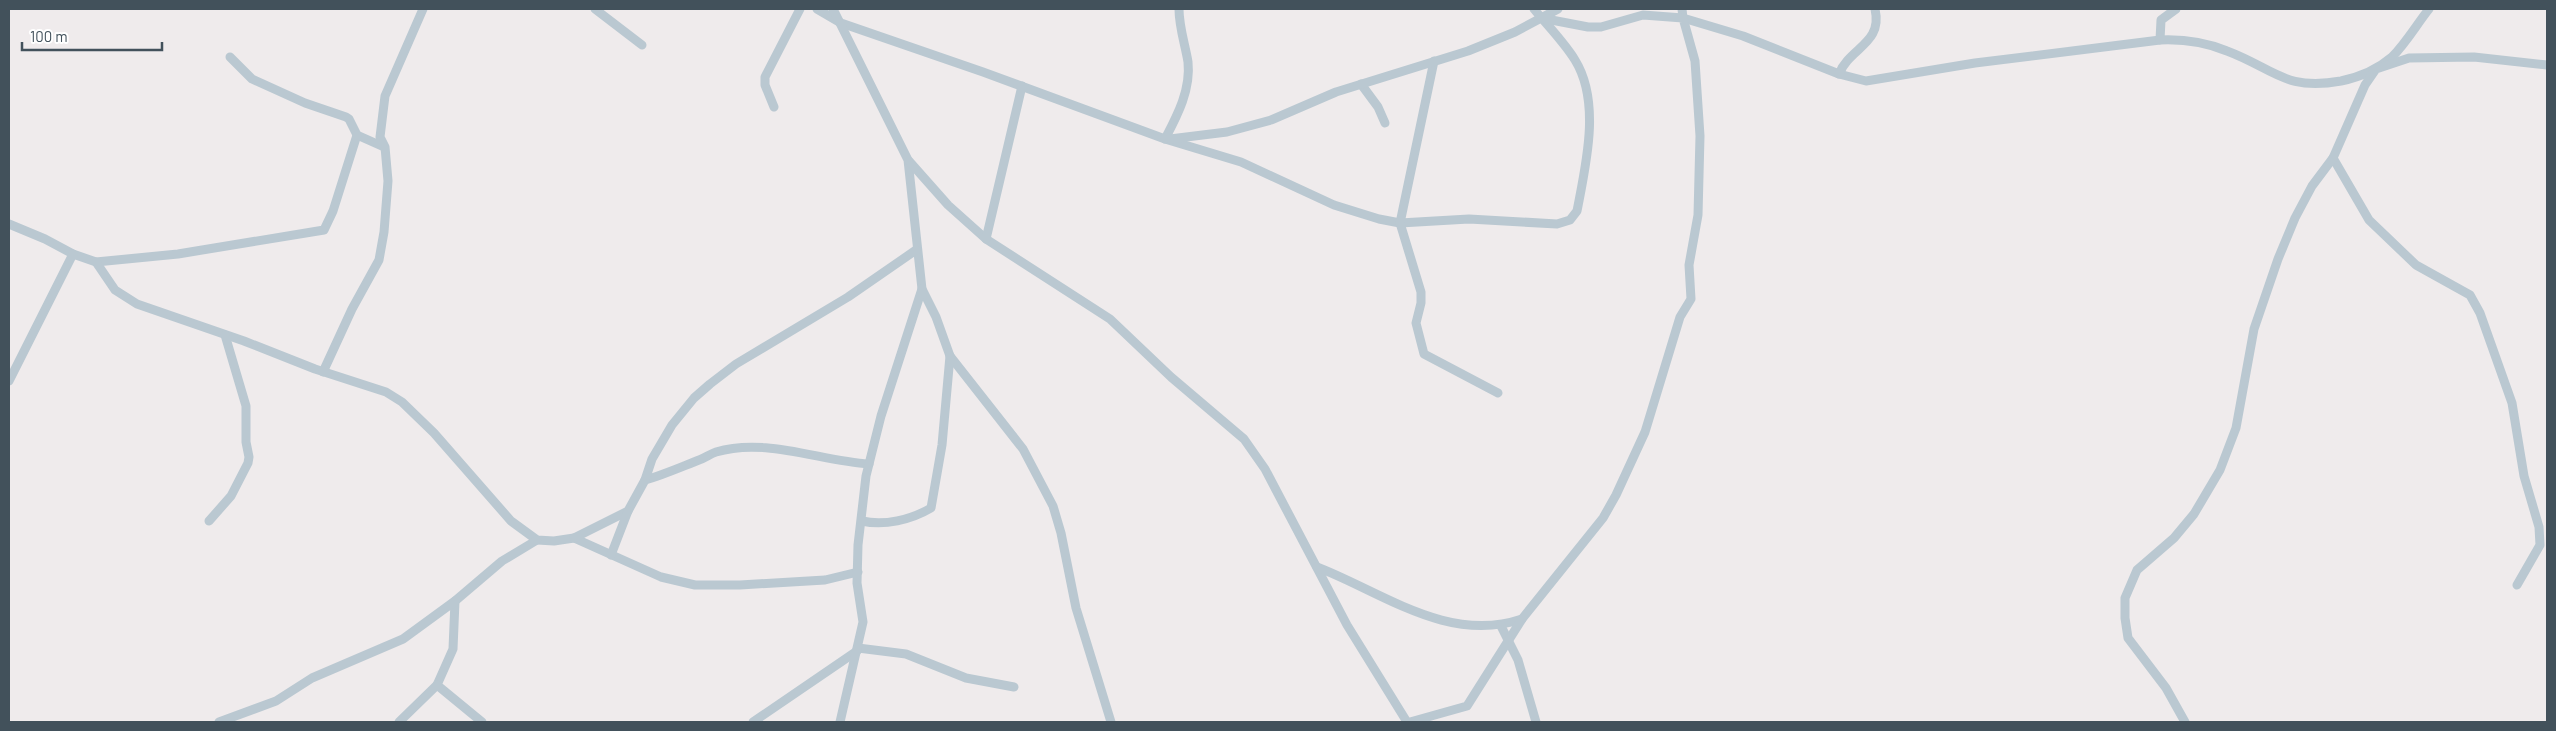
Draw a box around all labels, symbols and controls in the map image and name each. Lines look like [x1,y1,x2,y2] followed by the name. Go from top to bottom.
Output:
[22,20,162,52] scale bar
[30,27,68,45] text: 100 m

